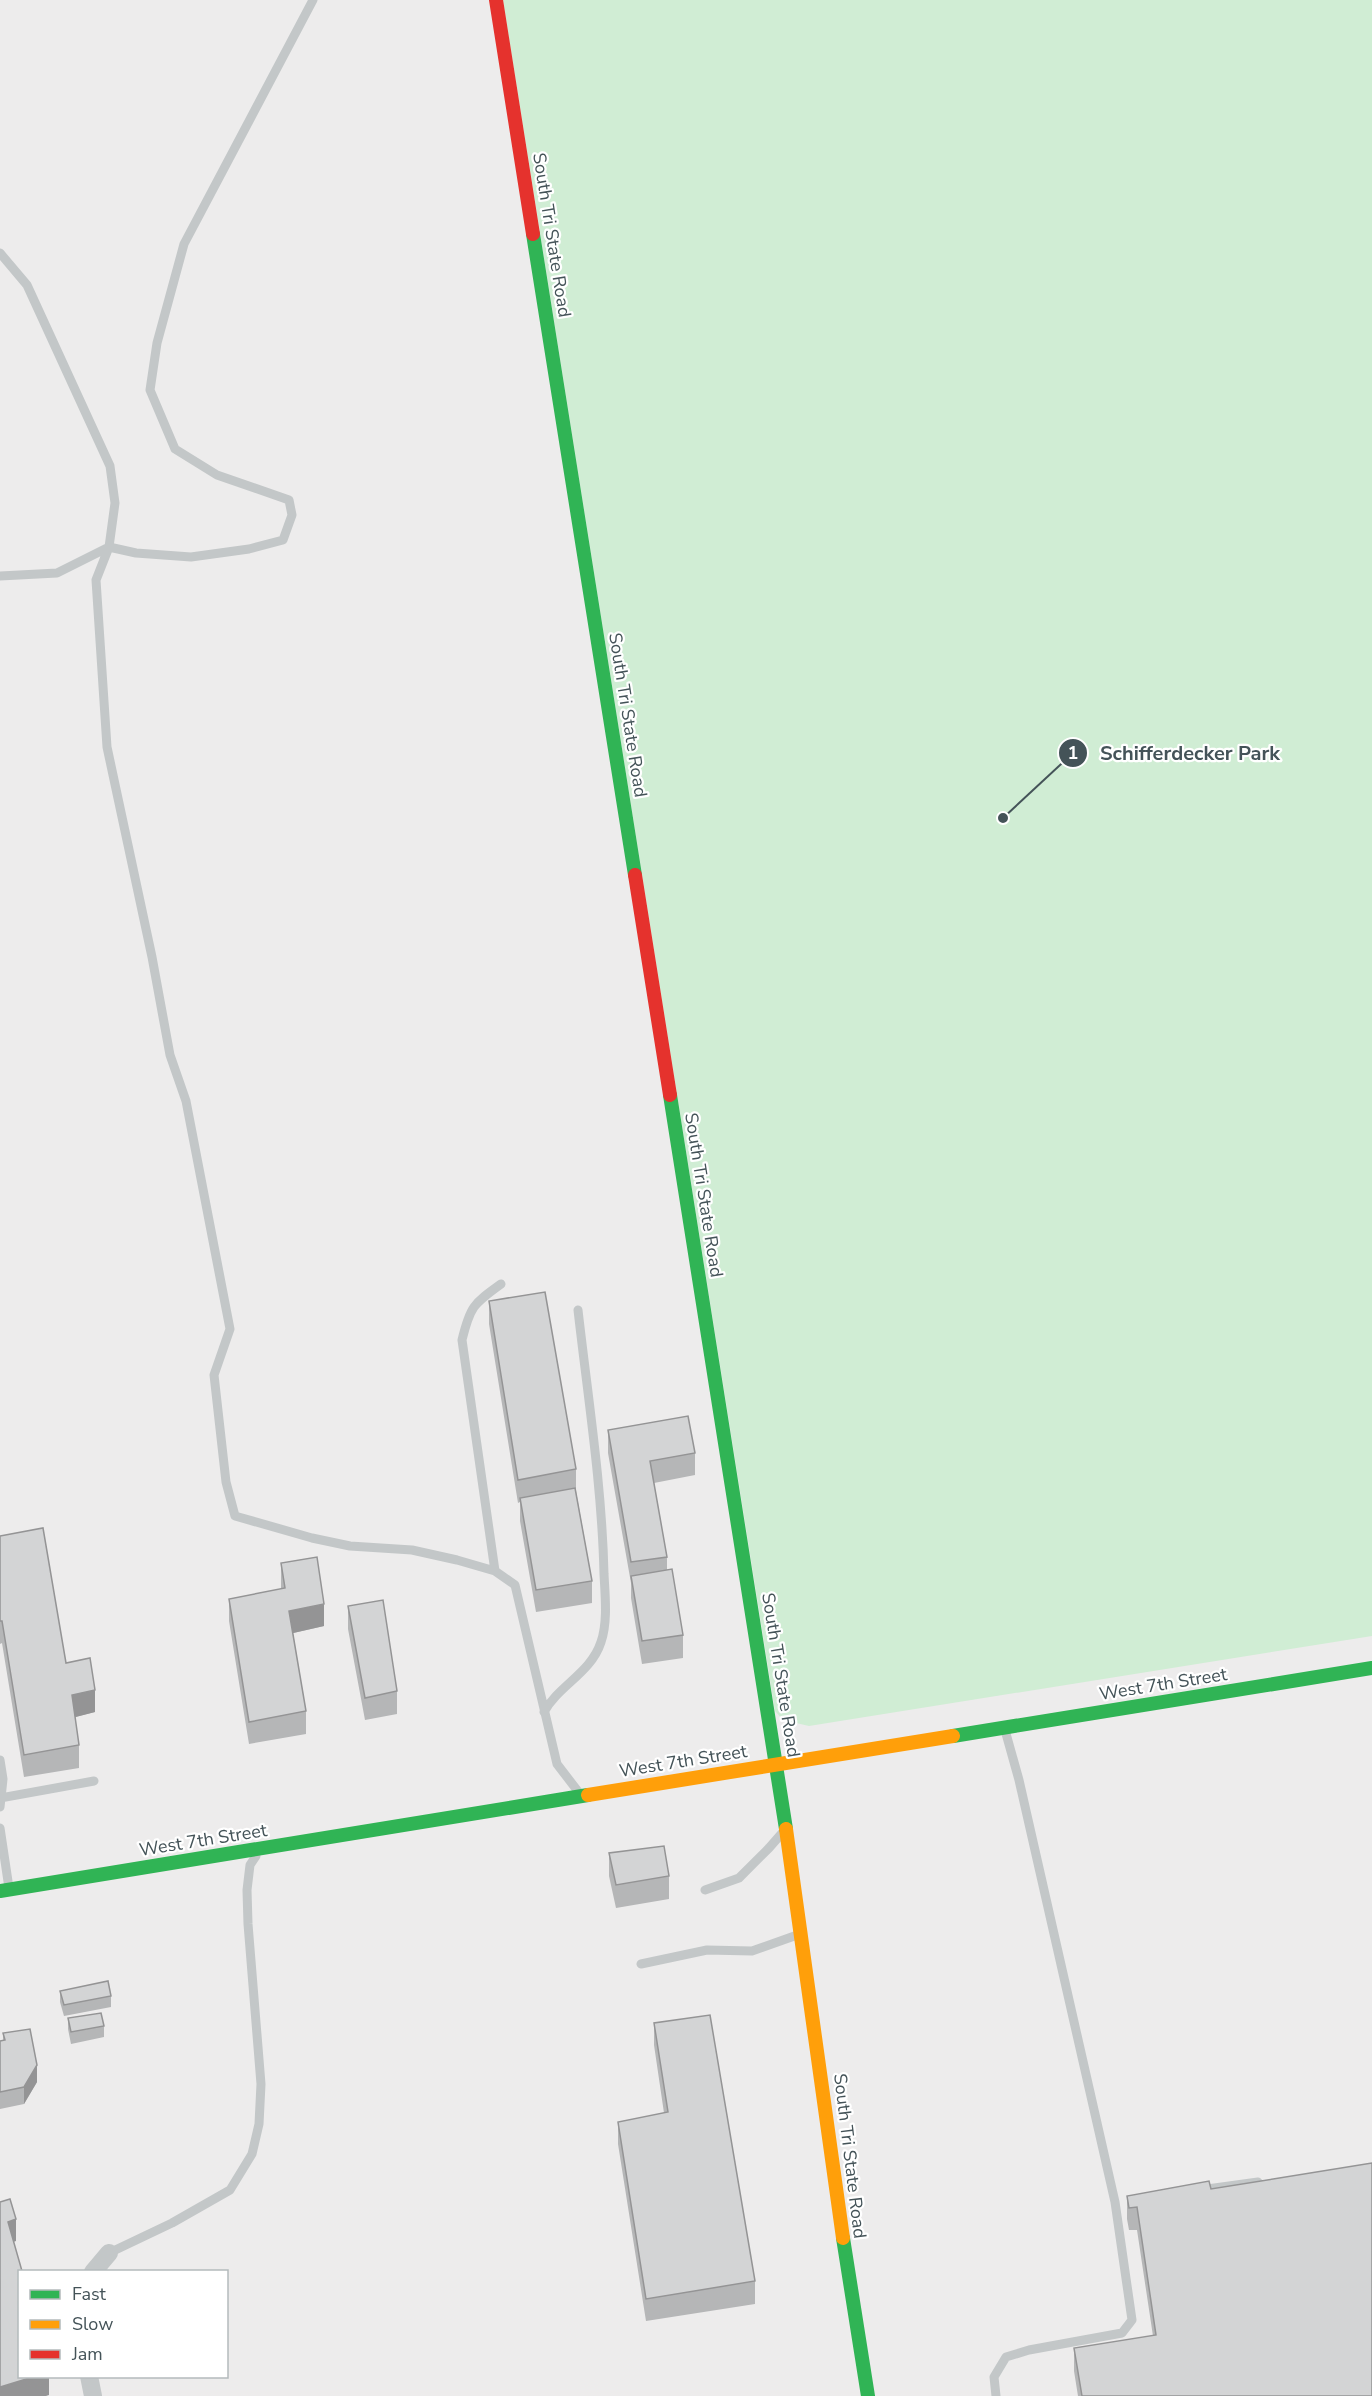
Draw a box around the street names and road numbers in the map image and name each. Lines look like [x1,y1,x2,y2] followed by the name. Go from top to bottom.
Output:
[527,151,577,319] street label: South Tri State Road
[603,631,653,799] street label: South Tri State Road
[679,1111,729,1279] street label: South Tri State Road
[756,1591,806,1759] street label: South Tri State Road
[1097,1662,1229,1706] street label: West 7th Street
[617,1739,749,1783] street label: West 7th Street
[137,1818,269,1862] street label: West 7th Street
[828,2072,872,2240] street label: South Tri State Road

